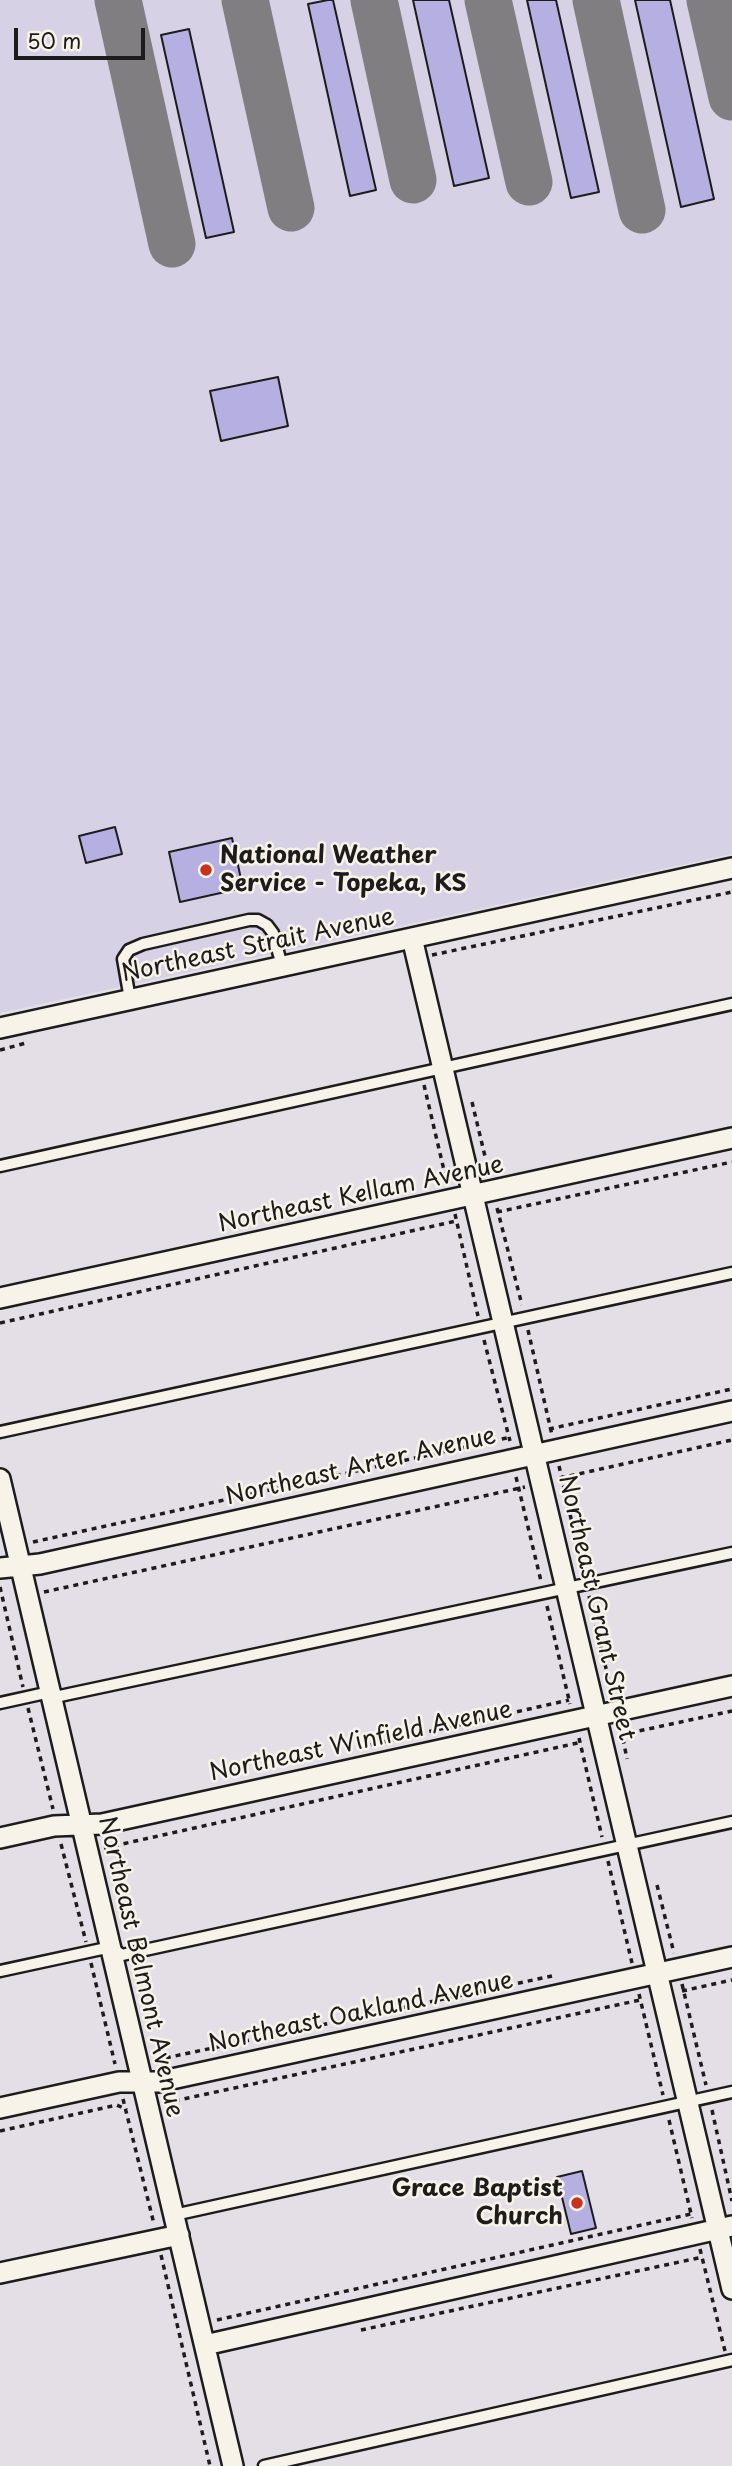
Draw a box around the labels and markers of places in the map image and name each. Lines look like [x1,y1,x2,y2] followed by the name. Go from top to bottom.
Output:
[220,842,467,898] place label: National Weather Service - Topeka, KS
[198,862,214,878] marker: National Weather Service - Topeka, KS
[391,2175,563,2231] place label: Grace Baptist Church
[569,2195,585,2211] marker: Grace Baptist Church

